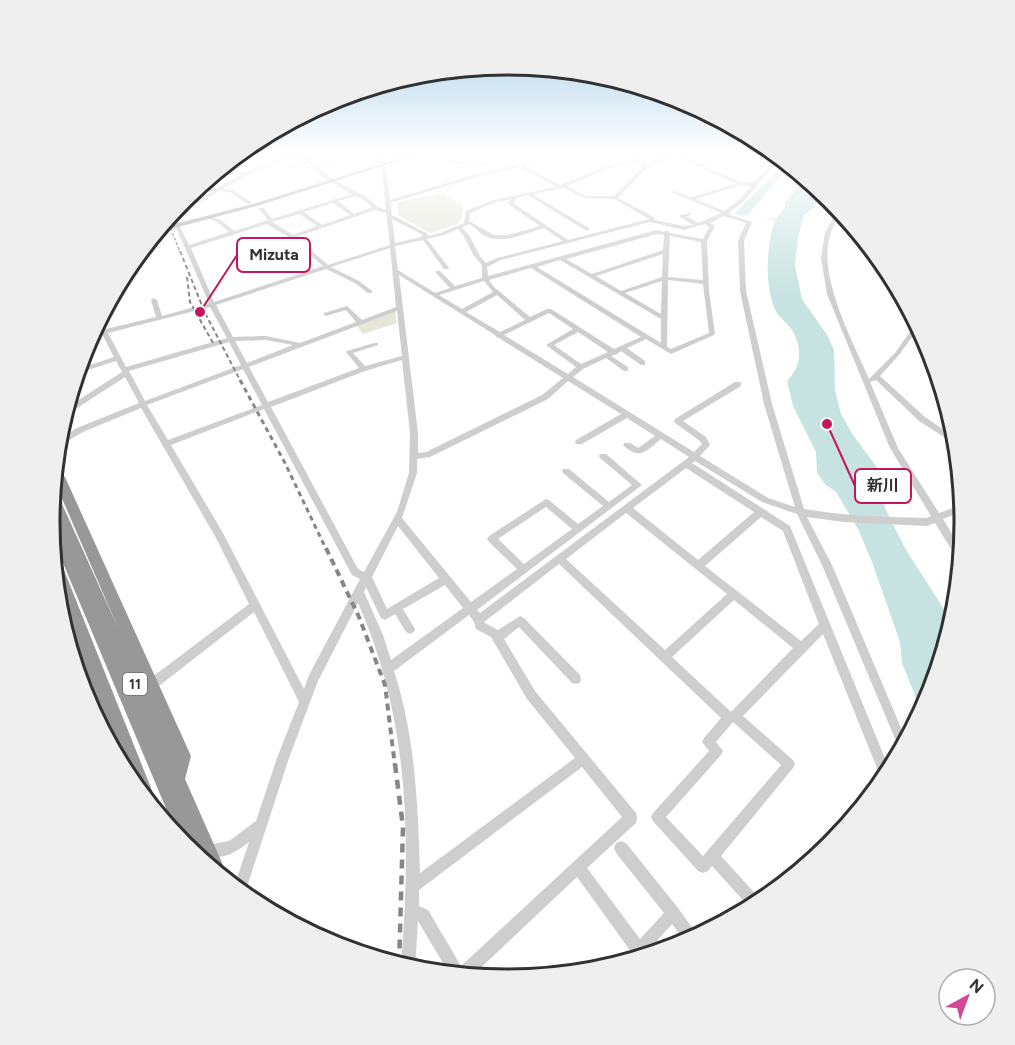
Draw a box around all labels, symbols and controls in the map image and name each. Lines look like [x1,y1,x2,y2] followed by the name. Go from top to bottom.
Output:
[237,238,310,272] callout: Mizuta
[249,245,299,264] text: Mizuta
[855,469,911,503] callout: 新川
[867,476,899,495] text: 新川
[123,673,147,695] road number: 11
[937,967,997,1027] north arrow
[966,975,987,997] text: N

